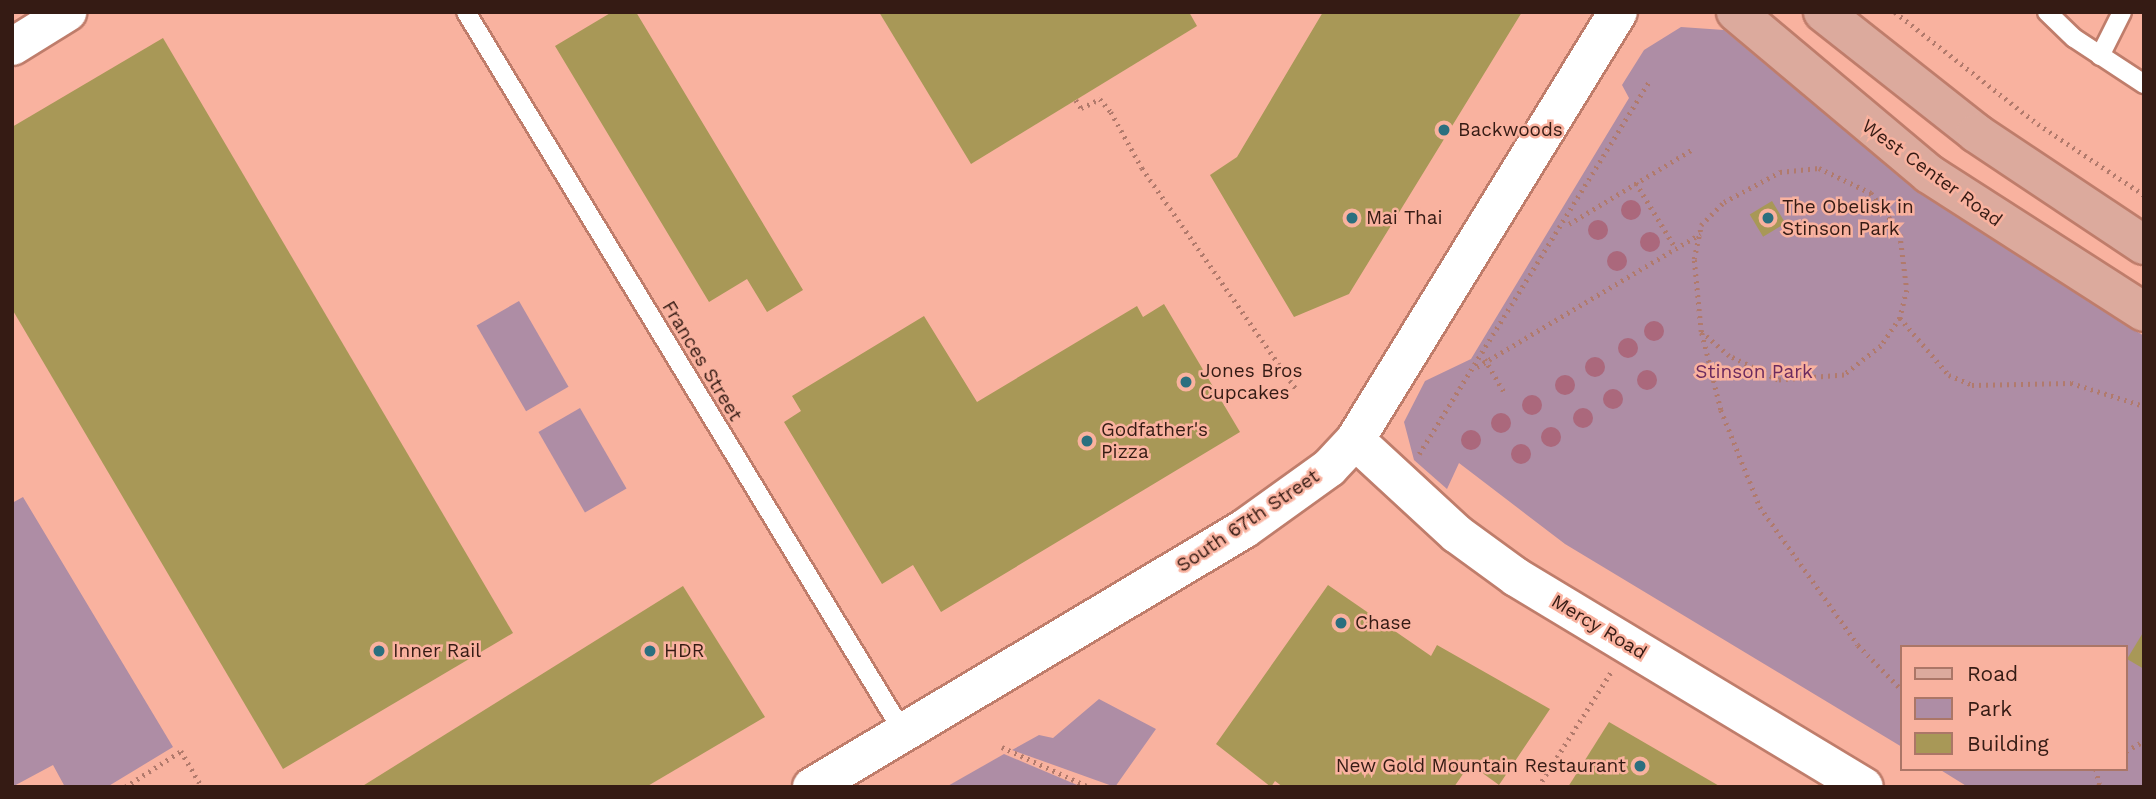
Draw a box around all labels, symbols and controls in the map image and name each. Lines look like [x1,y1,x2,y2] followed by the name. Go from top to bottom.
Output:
[1857,114,2007,232] street label: West Center Road
[1458,119,1563,141] place label: Backwoods
[1436,122,1452,138] marker: Backwoods
[1782,196,1914,240] place label: The Obelisk in Stinson Park
[1366,207,1443,229] place label: Mai Thai
[1344,210,1360,226] marker: Mai Thai
[1760,210,1776,226] marker: The Obelisk in Stinson Park
[657,297,747,425] street label: Frances Street
[1200,360,1302,404] place label: Jones Bros Cupcakes
[1695,361,1813,383] park label: Stinson Park
[1178,374,1194,390] marker: Jones Bros Cupcakes
[1101,419,1208,463] place label: Godfather's Pizza
[1079,433,1095,449] marker: Godfather's Pizza
[1172,465,1324,577] street label: South 67th Street
[1547,590,1651,664] street label: Mercy Road
[1355,612,1412,634] place label: Chase
[1333,615,1349,631] marker: Chase
[393,640,482,662] place label: Inner Rail
[664,640,704,662] place label: HDR
[371,643,387,659] marker: Inner Rail
[642,643,658,659] marker: HDR
[1900,645,2128,771] legend
[1967,661,2018,686] text: Road
[1967,696,2012,721] text: Park
[1967,731,2049,756] text: Building
[1335,755,1626,777] place label: New Gold Mountain Restaurant
[1632,758,1648,774] marker: New Gold Mountain Restaurant

